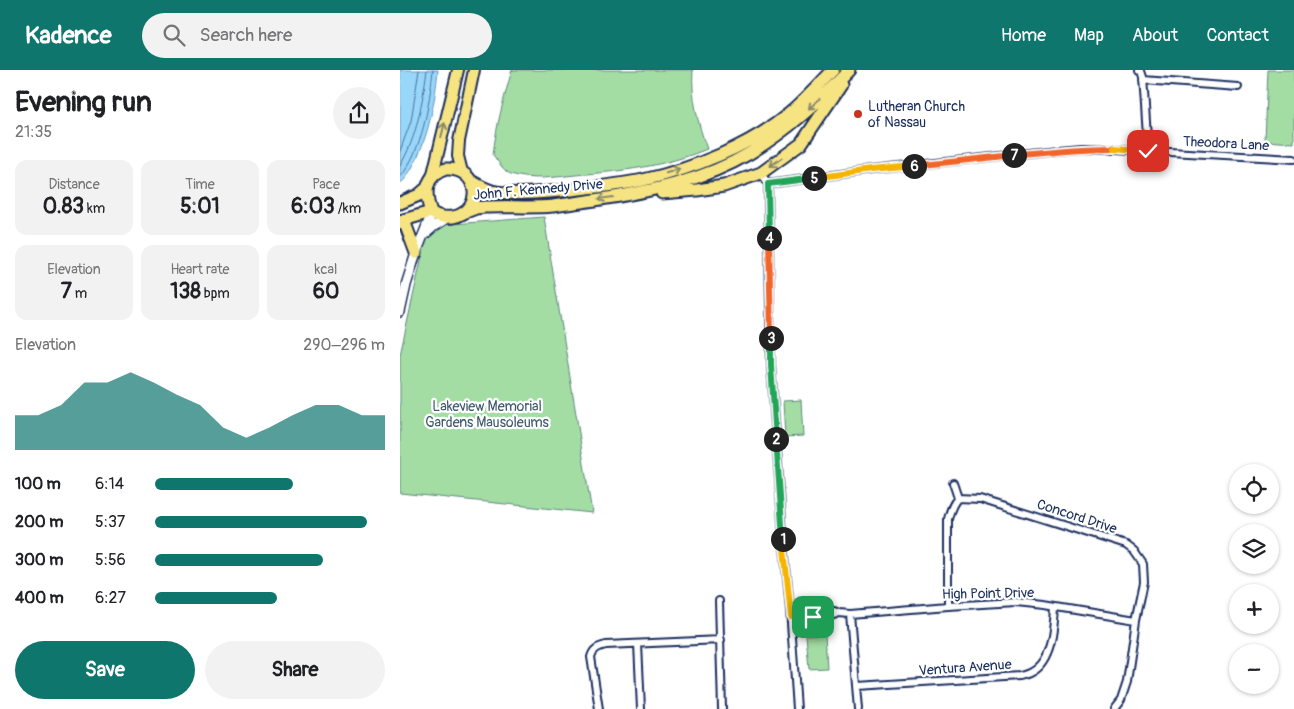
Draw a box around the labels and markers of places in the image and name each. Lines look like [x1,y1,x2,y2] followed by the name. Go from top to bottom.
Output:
[868,98,965,131] place label: Lutheran Church of Nassau
[852,108,864,120] marker: Lutheran Church of Nassau
[1127,130,1169,172] pin
[1002,142,1026,168] pin: 7
[902,154,926,178] pin: 6
[802,166,826,190] pin: 5
[756,226,782,250] pin: 4
[758,326,784,350] pin: 3
[764,426,788,452] pin: 2
[770,526,796,552] pin: 1
[792,596,834,638] pin

